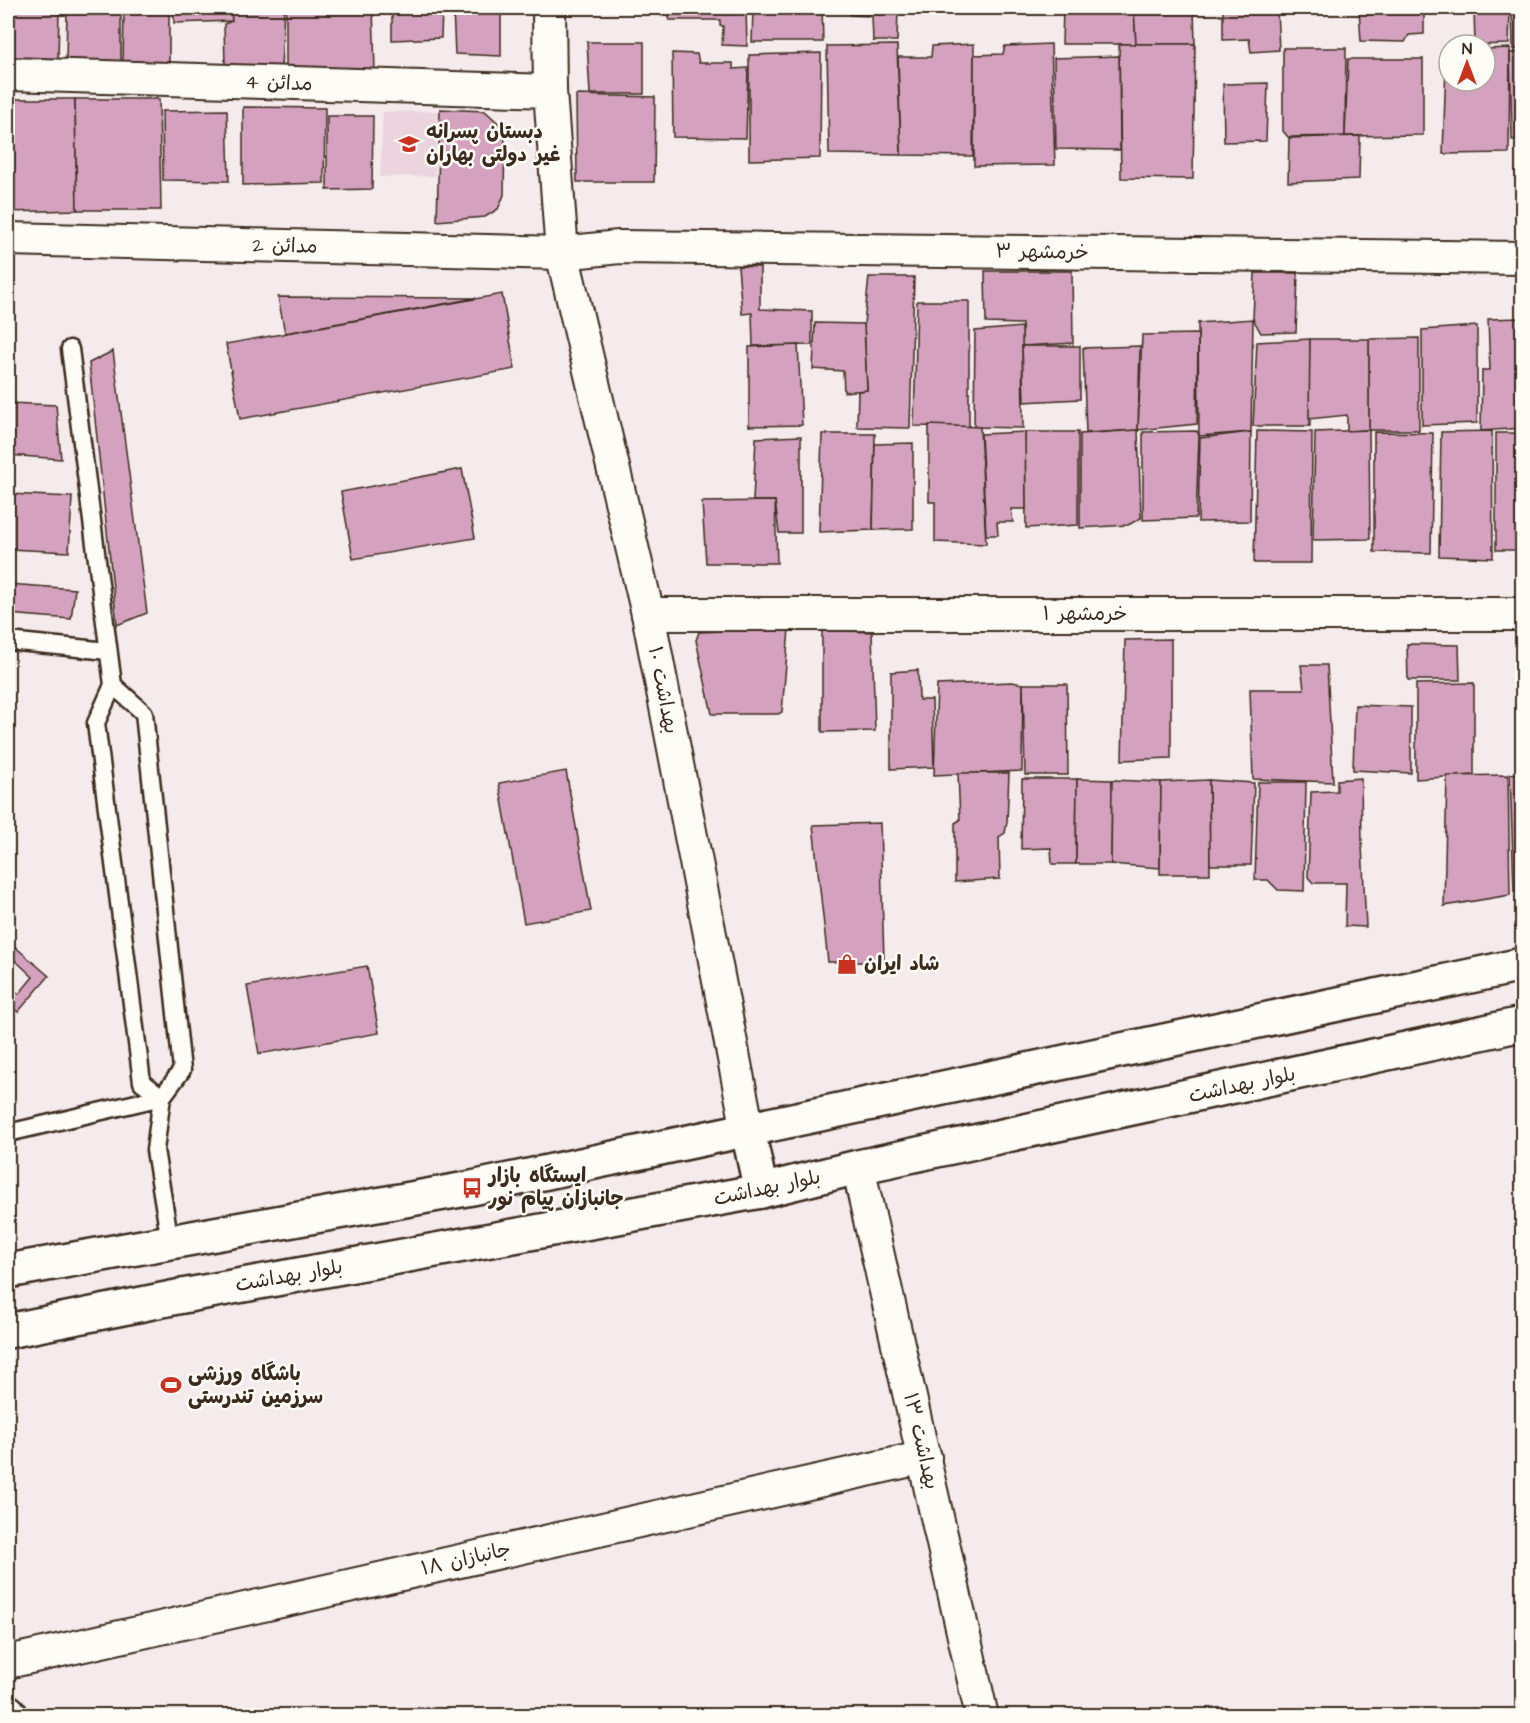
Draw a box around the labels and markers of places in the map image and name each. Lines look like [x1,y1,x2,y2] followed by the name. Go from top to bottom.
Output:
[426,118,560,169] place label: دبستان پسرانه غیر دولتی بهاران
[397,132,421,156] school or university icon: دبستان پسرانه غیر دولتی بهاران
[864,950,939,978] place label: شاد ایران
[835,952,859,976] shop icon: شاد ایران
[487,1162,624,1213] place label: ایستگاه بازار جانبازان پیام نور
[460,1176,484,1200] bus stop icon: ایستگاه بازار جانبازان پیام نور
[188,1360,323,1411] place label: باشگاه ورزشی سرزمین تندرستی
[159,1373,183,1397] sports icon: باشگاه ورزشی سرزمین تندرستی

